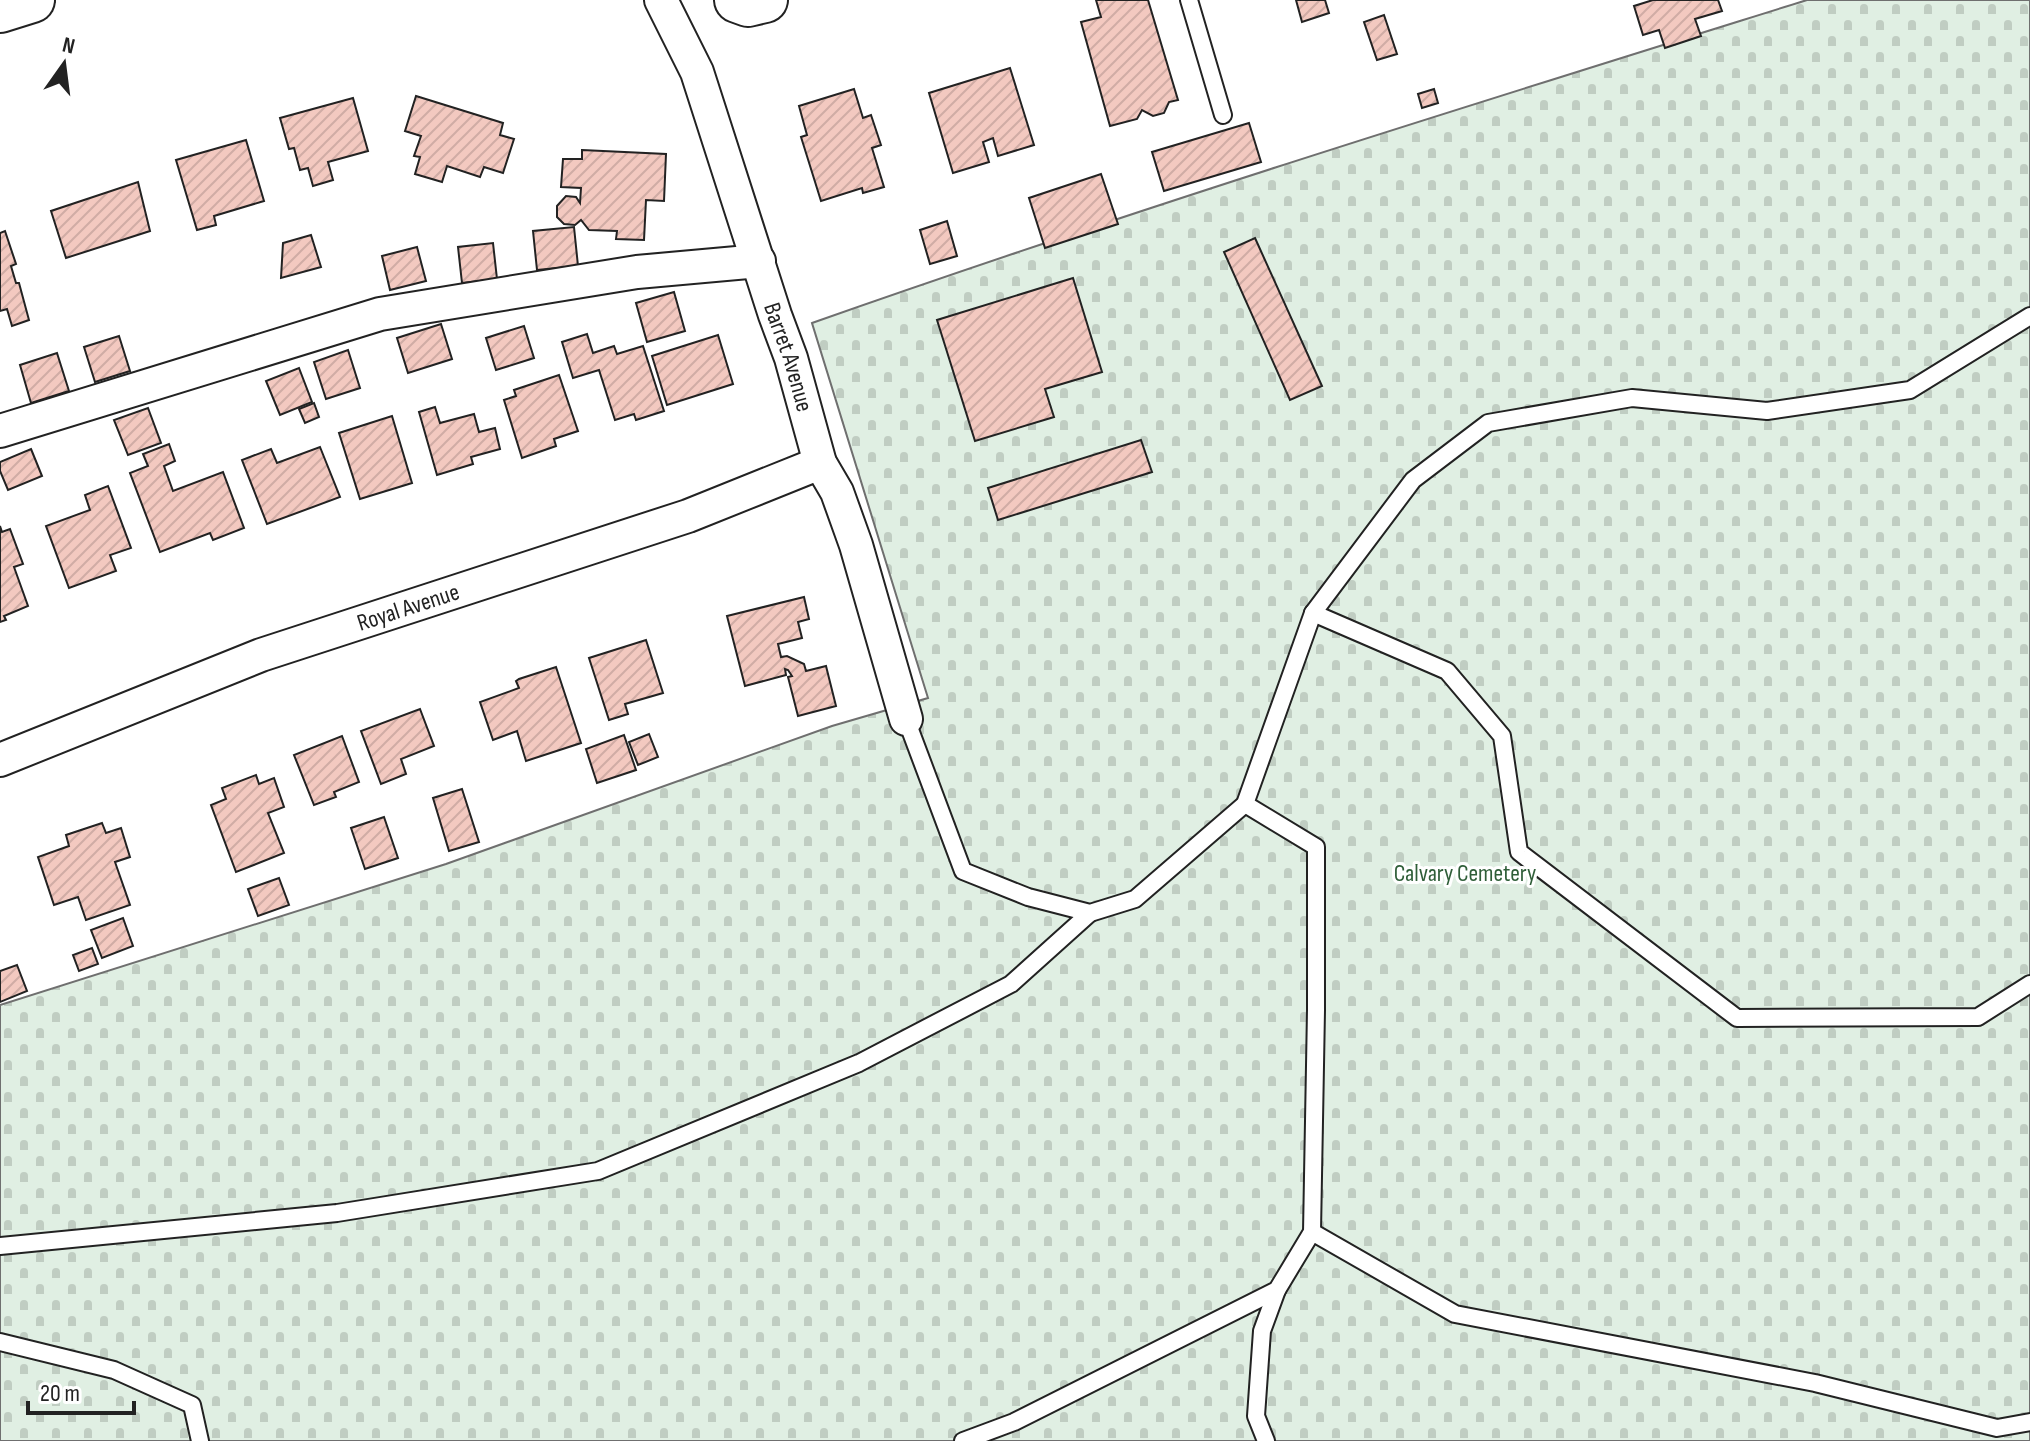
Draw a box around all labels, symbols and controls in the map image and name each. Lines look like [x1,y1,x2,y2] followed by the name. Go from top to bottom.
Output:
[24,24,104,104] north arrow
[60,32,77,61] text: N
[757,299,820,415] street label: Barret Avenue
[353,577,463,637] street label: Royal Avenue
[1394,859,1536,888] park label: Calvary Cemetery
[28,1365,134,1415] scale bar
[40,1379,80,1408] text: 20 m

